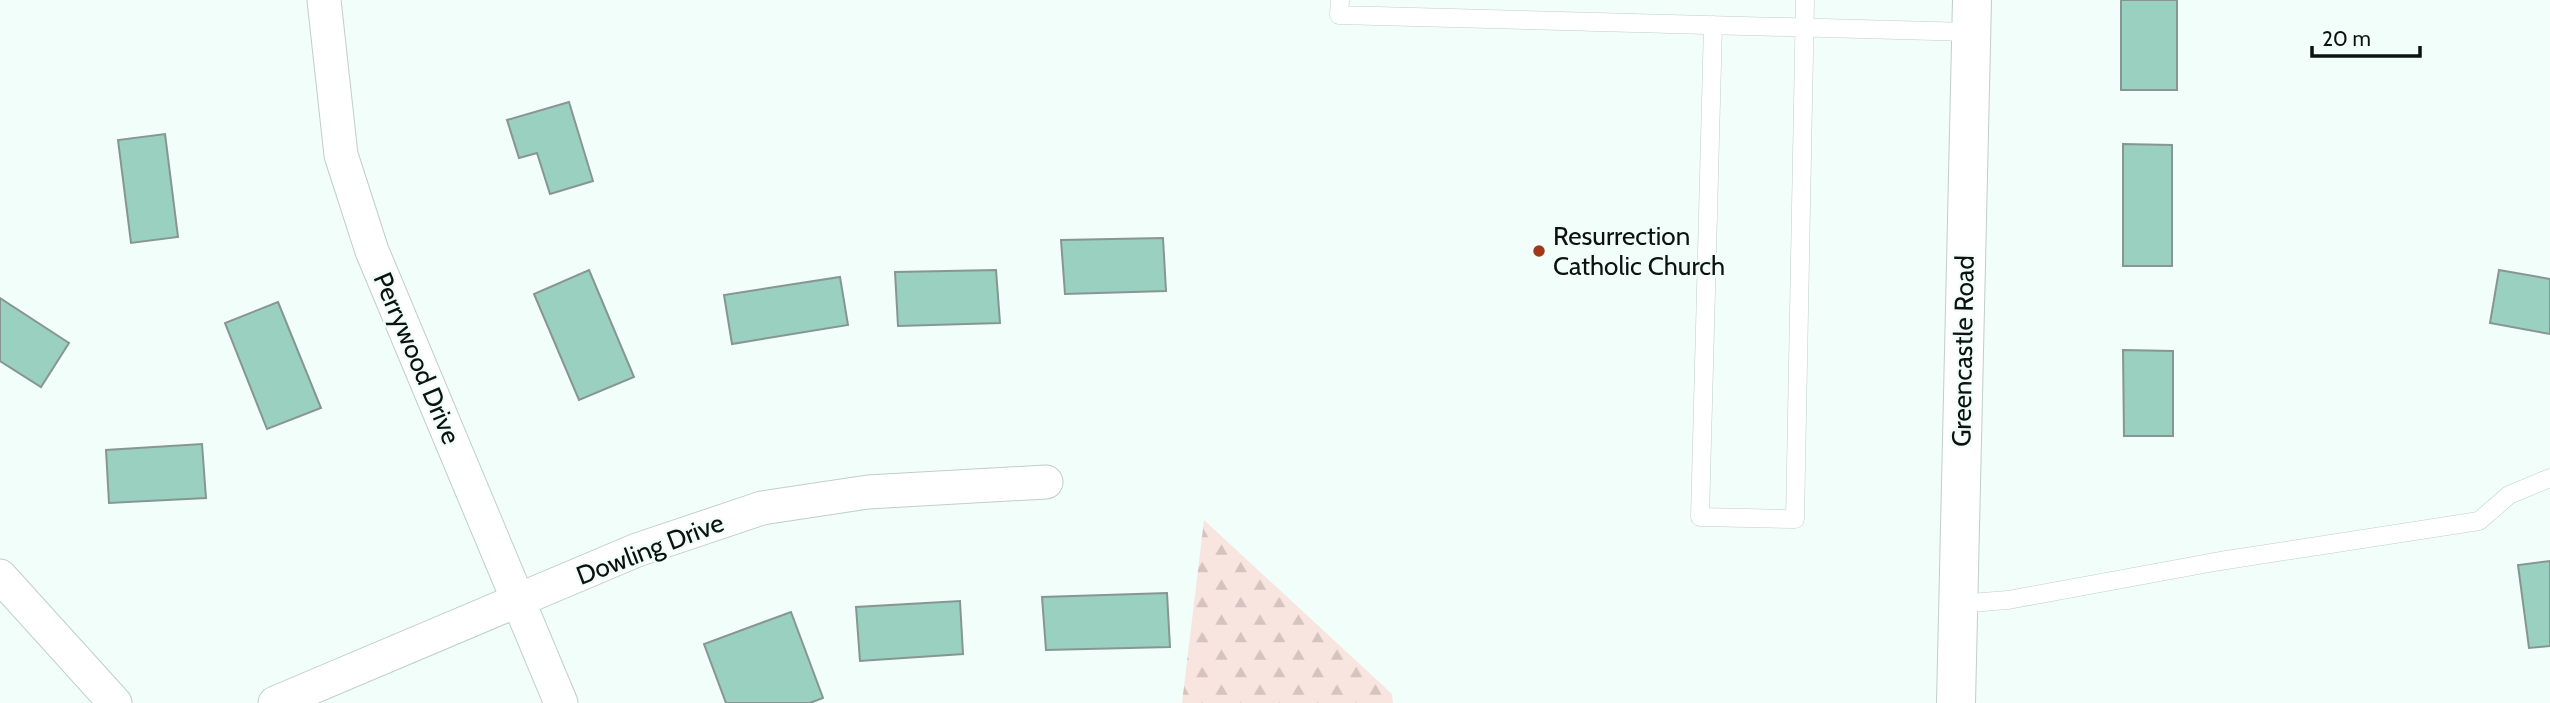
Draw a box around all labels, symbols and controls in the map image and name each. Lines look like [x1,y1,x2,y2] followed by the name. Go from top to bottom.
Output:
[2312,14,2420,58] scale bar
[2322,26,2371,51] text: 20 m
[1553,220,1725,282] place label: Resurrection Catholic Church
[1531,243,1547,259] marker: Resurrection Catholic Church
[1945,255,1981,447] street label: Greencastle Road
[366,267,468,449] street label: Perrywood Drive
[572,506,728,592] street label: Dowling Drive

